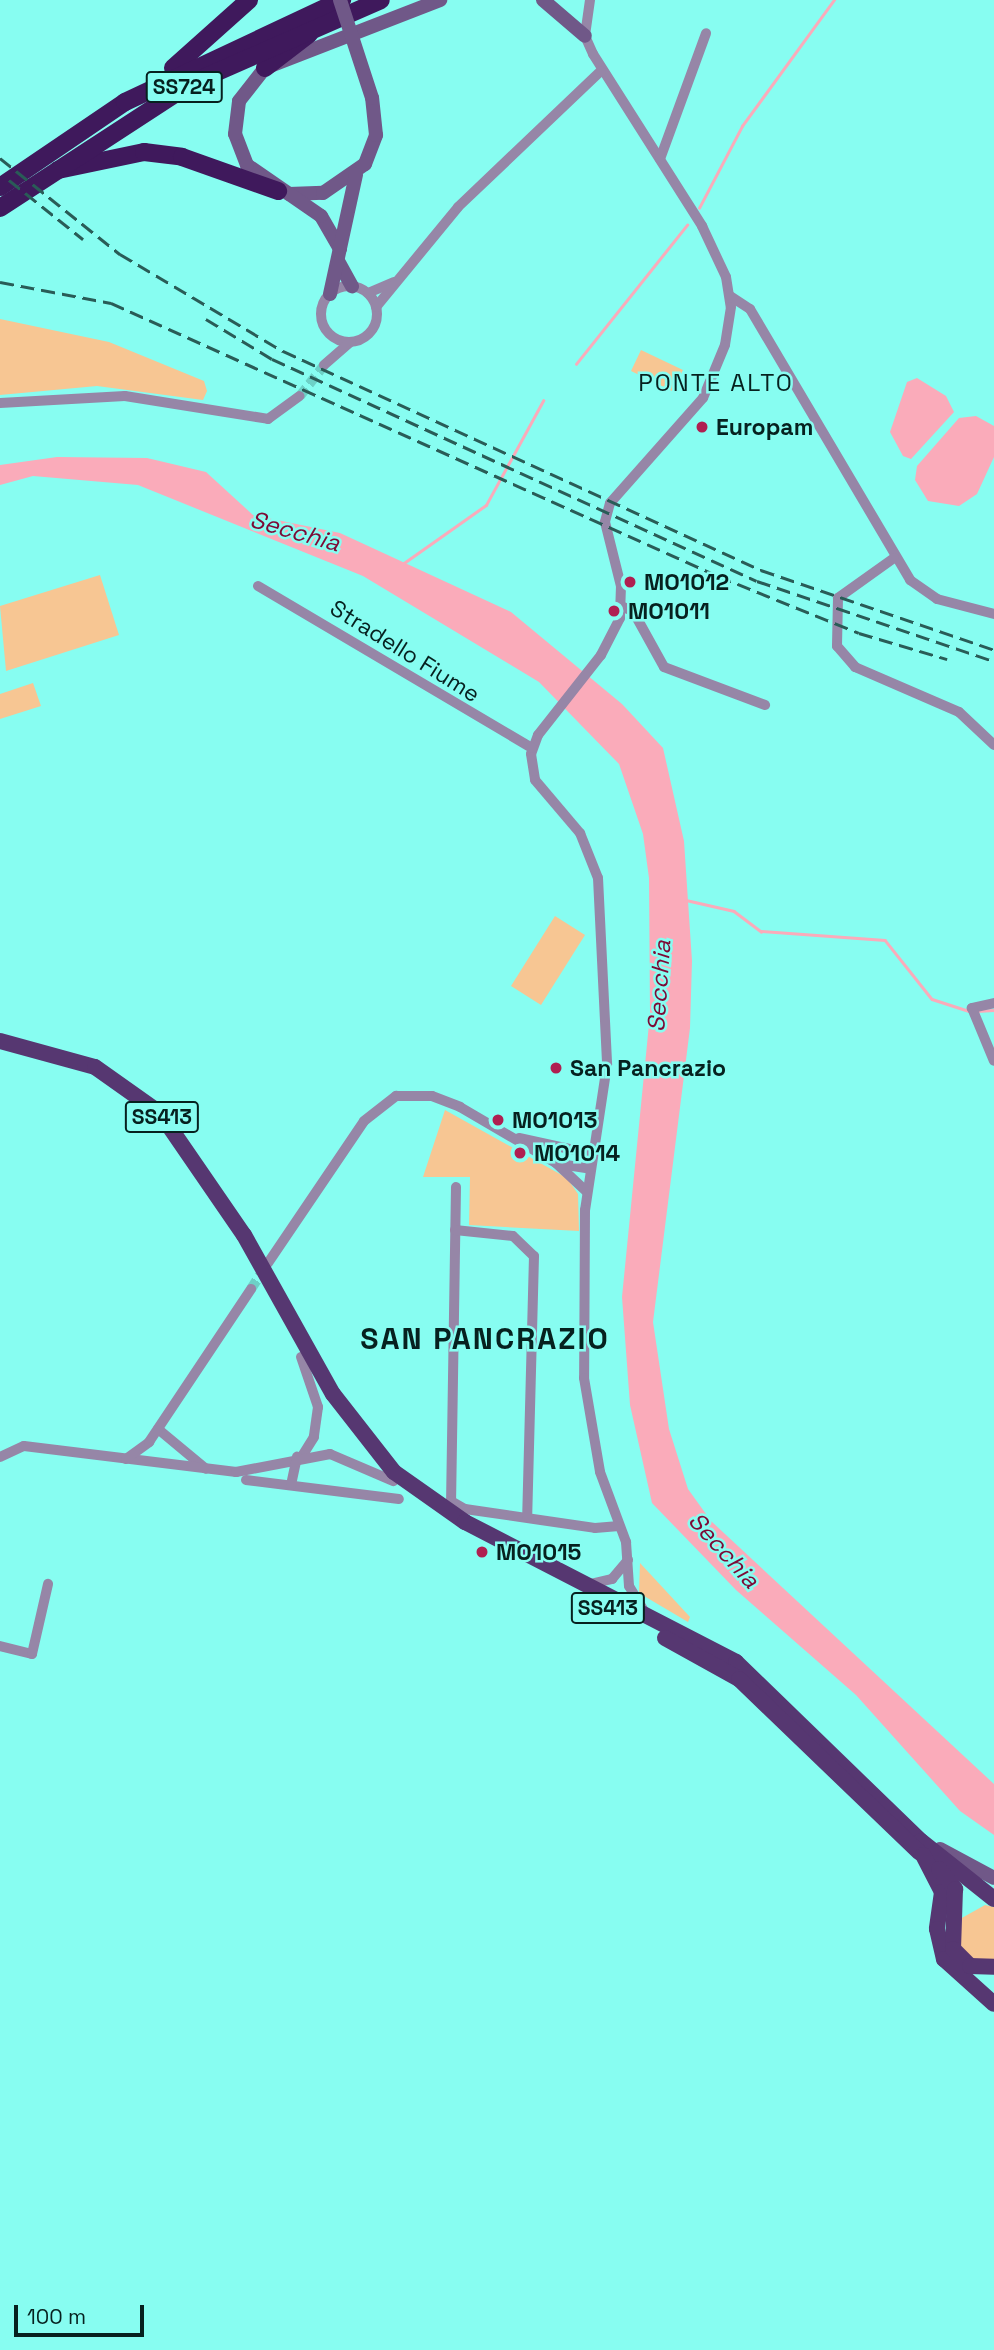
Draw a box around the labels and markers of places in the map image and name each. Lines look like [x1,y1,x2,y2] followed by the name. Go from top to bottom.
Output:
[716,413,813,441] place label: Europam
[694,419,710,435] marker: Europam
[644,568,729,596] place label: MO1012
[622,574,638,590] marker: MO1012
[628,597,710,625] place label: MO1011
[606,603,622,619] marker: MO1011
[570,1054,726,1082] place label: San Pancrazio
[548,1060,564,1076] marker: San Pancrazio
[512,1106,598,1134] place label: MO1013
[490,1112,506,1128] marker: MO1013
[534,1139,620,1167] place label: MO1014
[512,1145,528,1161] marker: MO1014
[496,1538,581,1566] place label: MO1015
[474,1544,490,1560] marker: MO1015

